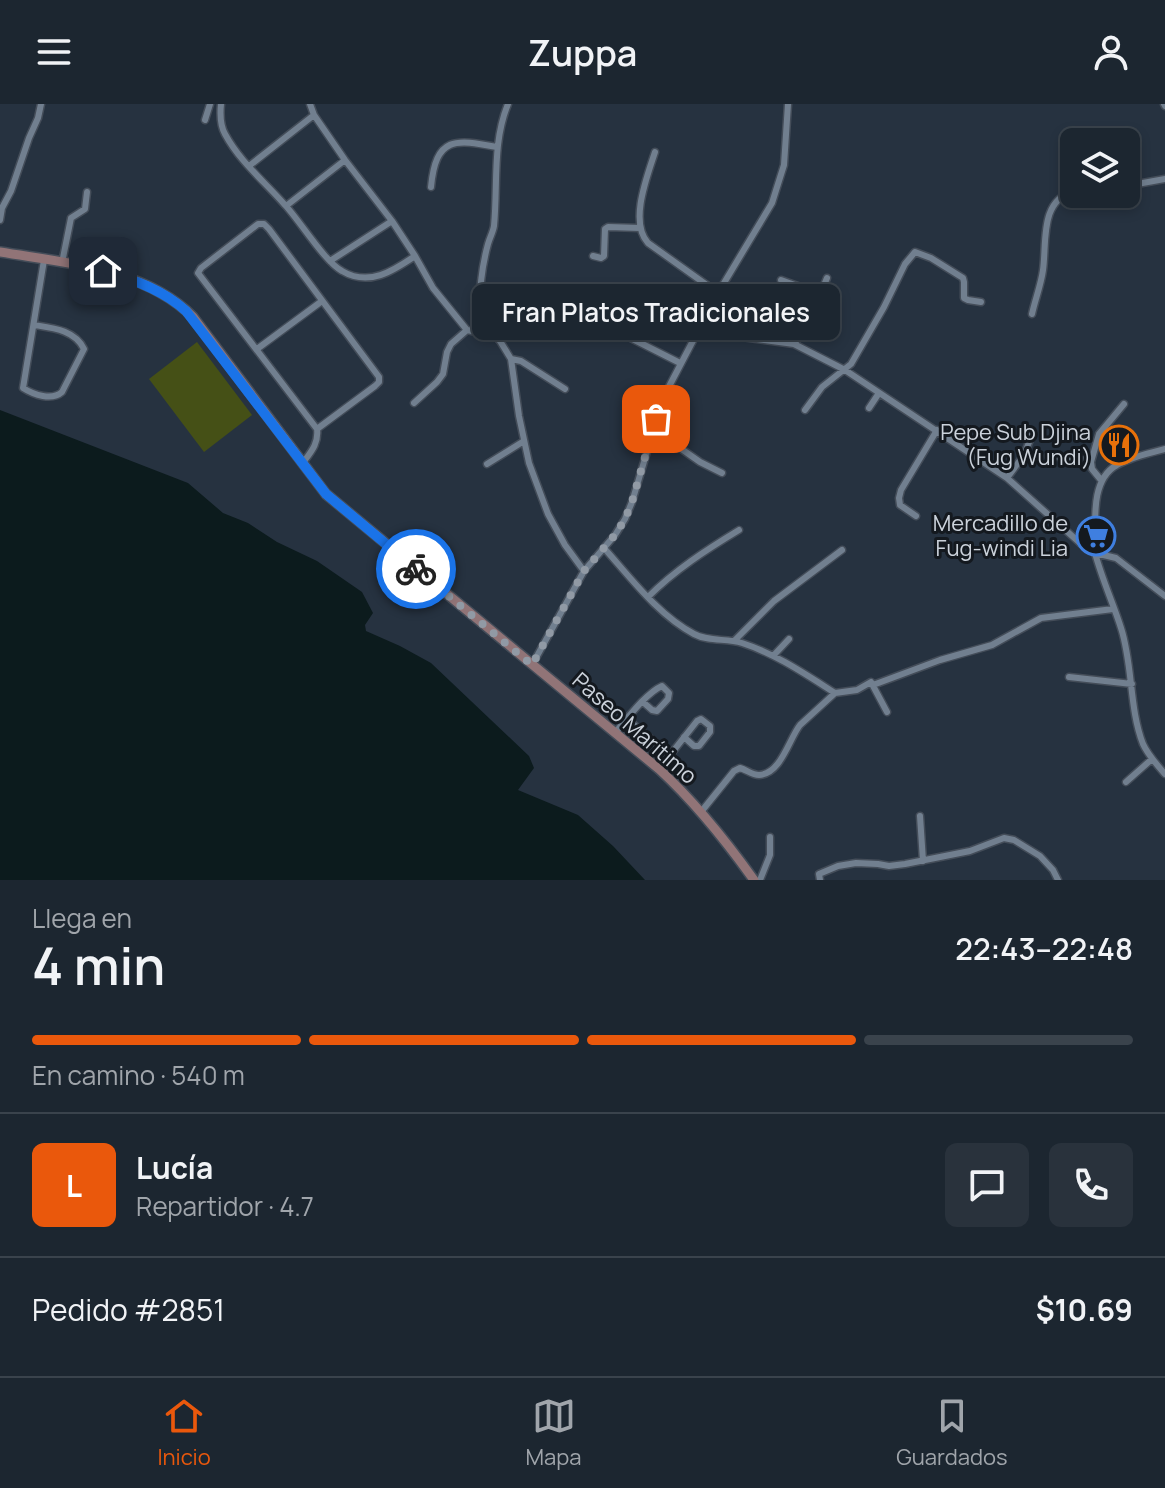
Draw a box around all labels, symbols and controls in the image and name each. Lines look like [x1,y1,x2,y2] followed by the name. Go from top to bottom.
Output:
[528,28,637,77] text: Zuppa
[32,30,76,74] icon: menu
[1089,30,1133,74] icon: person
[1060,128,1140,208] map controls
[1060,128,1140,208] button: layers
[69,237,137,305] pin
[81,249,125,293] icon: home
[472,283,840,339] callout: Fran Platos Tradicionales
[502,294,810,330] text: Fran Platos Tradicionales
[622,385,690,453] pin
[634,397,678,441] icon: bag
[940,417,1091,472] place label: Pepe Sub Djina (Fug Wundi)
[1098,424,1140,466] restaurant icon: Pepe Sub Djina (Fug Wundi)
[933,508,1068,563] place label: Mercadillo de Fug-windi Lia
[1075,515,1117,557] supermarket icon: Mercadillo de Fug-windi Lia
[376,529,456,609] courier
[394,547,438,591] icon: bike
[566,665,704,791] street label: Paseo Marítimo
[32,900,132,936] text: Llega en
[955,928,1133,969] text: 22:43–22:48
[32,930,165,1001] text: 4 min
[32,1057,245,1093] text: En camino · 540 m
[945,1143,1029,1227] button: chat
[1049,1143,1133,1227] button: phone
[136,1147,213,1188] text: Lucía
[66,1165,82,1206] text: L
[136,1188,314,1224] text: Repartidor · 4.7
[32,1289,225,1330] text: Pedido #2851
[1036,1289,1133,1330] text: $10.69
[157,1394,211,1472] tab: Inicio
[526,1394,582,1472] tab: Mapa
[896,1394,1008,1472] tab: Guardados

